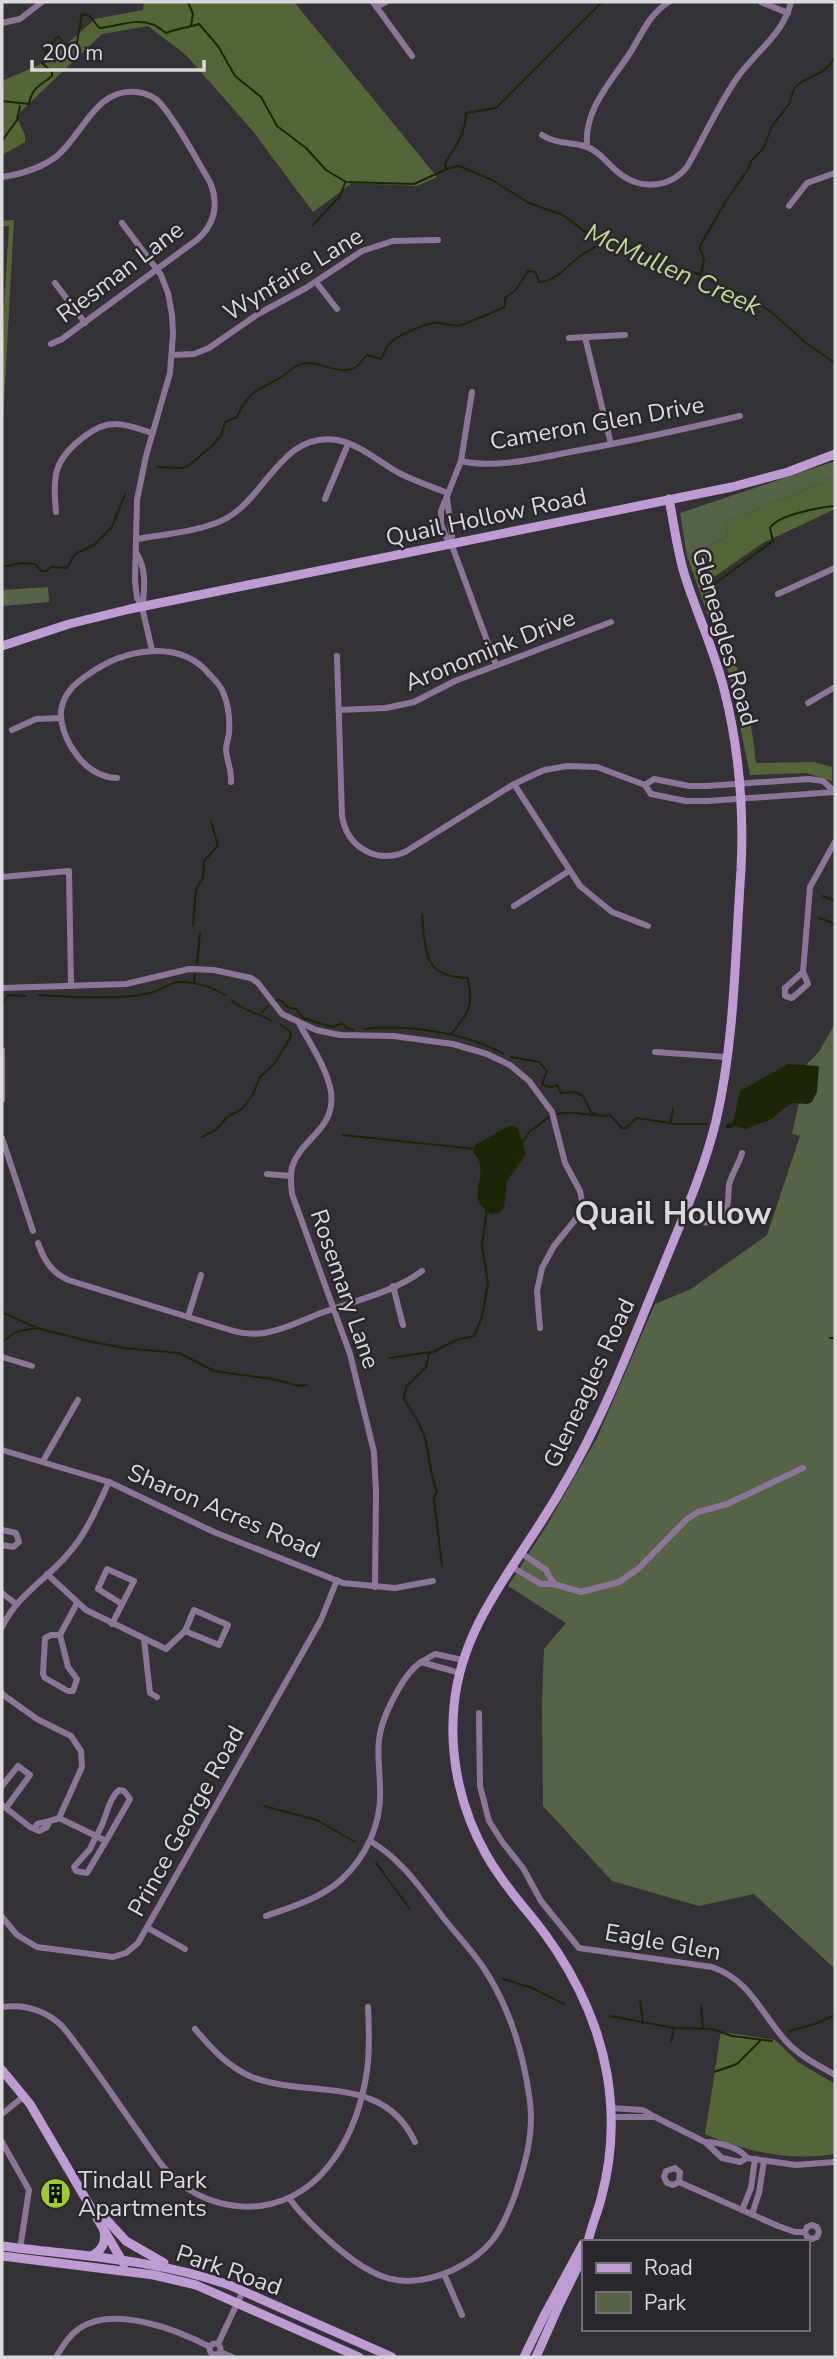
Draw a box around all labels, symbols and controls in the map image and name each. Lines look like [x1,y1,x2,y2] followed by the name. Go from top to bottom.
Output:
[32,28,203,72] scale bar
[42,39,103,67] text: 200 m
[50,214,190,330] street label: Riesman Lane
[579,215,767,324] water label: McMullen Creek
[217,220,369,328] street label: Wynfaire Lane
[487,388,707,458] street label: Cameron Glen Drive
[383,480,589,554] street label: Quail Hollow Road
[684,544,766,730] street label: Gleneagles Road
[400,601,580,699] street label: Aronomink Drive
[575,1192,772,1235] district label: Quail Hollow
[303,1205,387,1373] street label: Rosemary Lane
[536,1293,642,1473] street label: Gleneagles Road
[123,1456,325,1566] street label: Sharon Acres Road
[120,1720,252,1922] street label: Prince George Road
[602,1916,724,1968] street label: Eagle Glen
[78,2164,208,2224] place label: Tindall Park Apartments
[38,2177,72,2211] building icon: Tindall Park Apartments
[172,2237,286,2303] street label: Park Road
[582,2240,809,2331] legend
[644,2254,693,2282] text: Road
[644,2289,686,2317] text: Park

